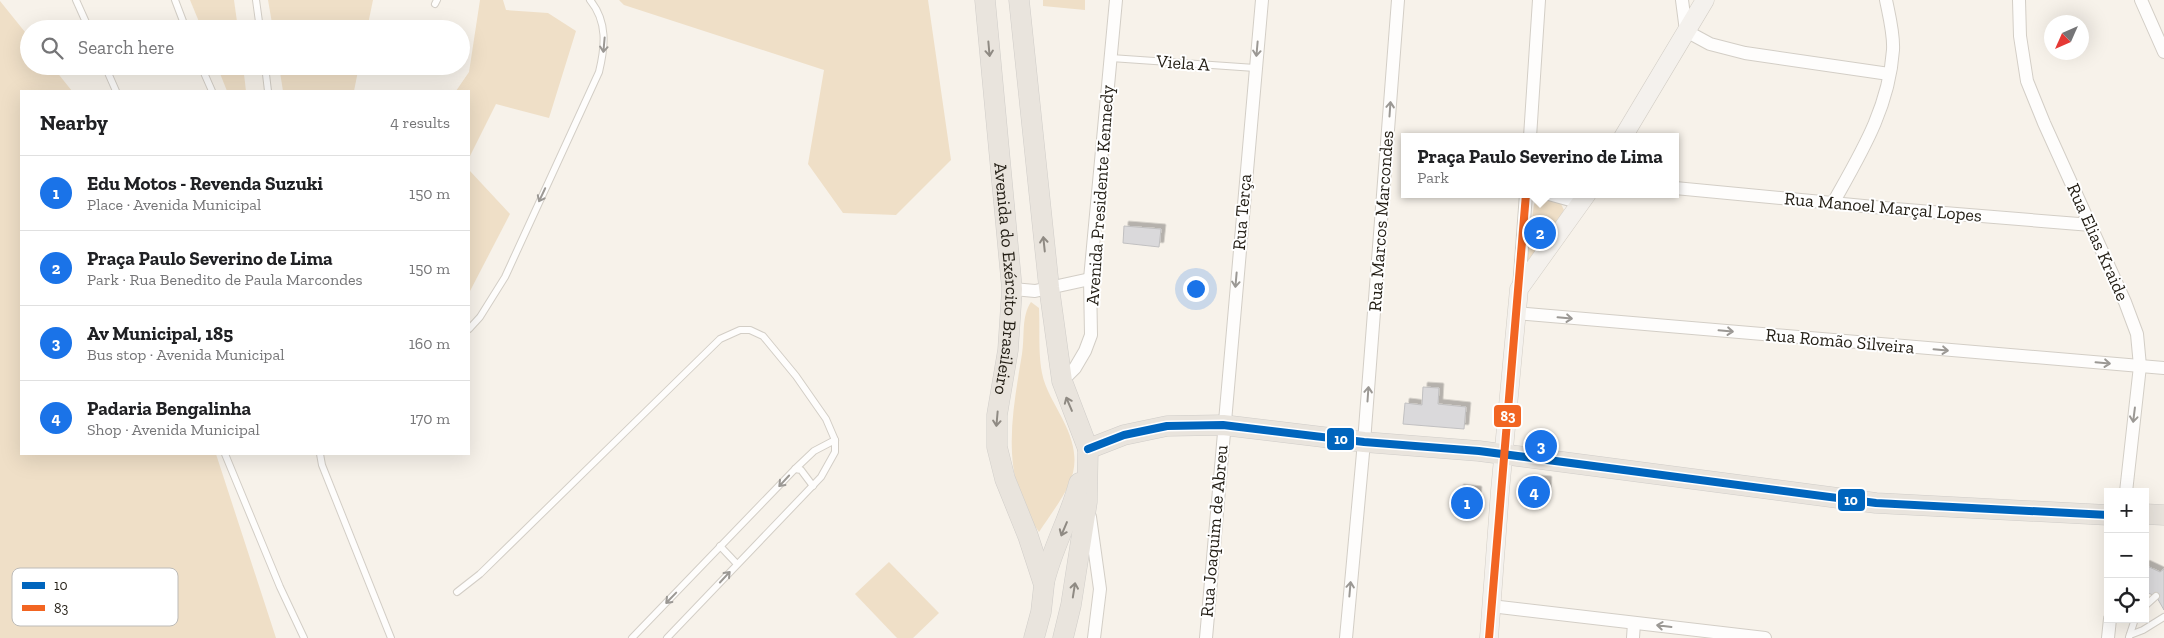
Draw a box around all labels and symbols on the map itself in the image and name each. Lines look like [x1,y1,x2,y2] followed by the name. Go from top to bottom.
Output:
[2044,15,2089,60] north arrow
[599,37,609,53] one-way arrow
[984,40,994,56] one-way arrow
[1252,40,1262,56] one-way arrow
[1155,50,1211,76] street label: Viela A
[1081,83,1119,306] street label: Avenida Presidente Kennedy
[1385,102,1395,118] one-way arrow
[1364,130,1398,312] street label: Rua Marcos Marcondes
[989,161,1023,397] street label: Avenida do Exército Brasileiro
[1228,173,1256,251] street label: Rua Terça
[2062,180,2134,304] street label: Rua Elias Kraide
[537,187,547,202] one-way arrow
[1783,187,1983,227] street label: Rua Manoel Marçal Lopes
[1524,214,1556,252] pin: 2
[1039,236,1049,252] one-way arrow
[1231,272,1241,288] one-way arrow
[1183,276,1209,302] your location
[1556,313,1572,322] one-way arrow
[1765,324,1916,358] street label: Rua Romão Silveira
[1718,327,1734,336] one-way arrow
[1932,345,1948,354] one-way arrow
[2094,358,2110,368] one-way arrow
[1364,386,1373,402] one-way arrow
[1064,397,1073,412] one-way arrow
[1493,404,1522,428] line badge: 83
[2129,406,2139,422] one-way arrow
[1500,408,1516,425] text: 83
[992,411,1002,427] one-way arrow
[1326,427,1355,451] line badge: 10
[1525,427,1557,465] pin: 3
[1334,431,1348,448] text: 10
[1196,444,1232,618] street label: Rua Joaquim de Abreu
[1518,473,1550,511] pin: 4
[778,475,790,487] one-way arrow
[1451,484,1483,522] pin: 1
[1837,488,1866,512] line badge: 10
[1844,492,1858,509] text: 10
[1058,521,1068,536] one-way arrow
[12,568,178,626] legend
[719,571,731,583] one-way arrow
[54,577,67,594] text: 10
[1345,582,1355,598] one-way arrow
[1069,583,1079,599] one-way arrow
[665,591,677,604] one-way arrow
[54,600,69,617] text: 83
[1657,621,1673,631] one-way arrow

